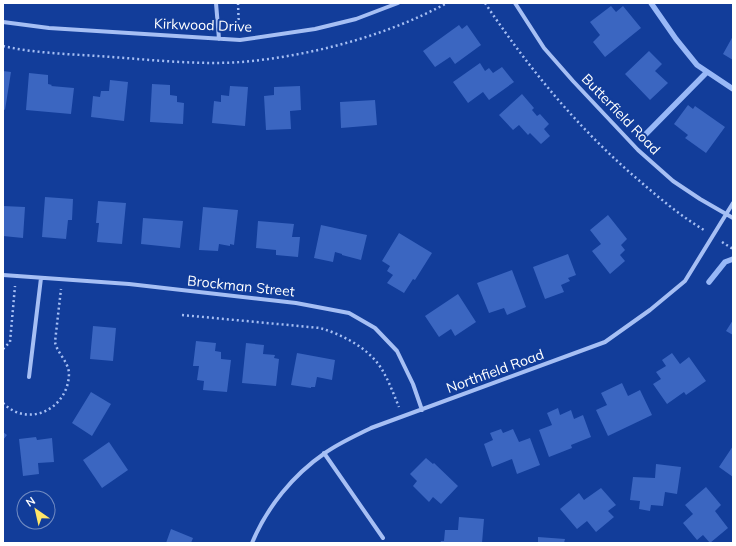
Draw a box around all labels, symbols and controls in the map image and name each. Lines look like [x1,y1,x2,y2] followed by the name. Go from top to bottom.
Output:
[154,14,252,36] street label: Kirkwood Drive
[578,70,664,158] street label: Butterfield Road
[186,271,296,301] street label: Brockman Street
[444,345,546,397] street label: Northfield Road
[16,490,56,530] north arrow
[23,494,38,510] text: N

